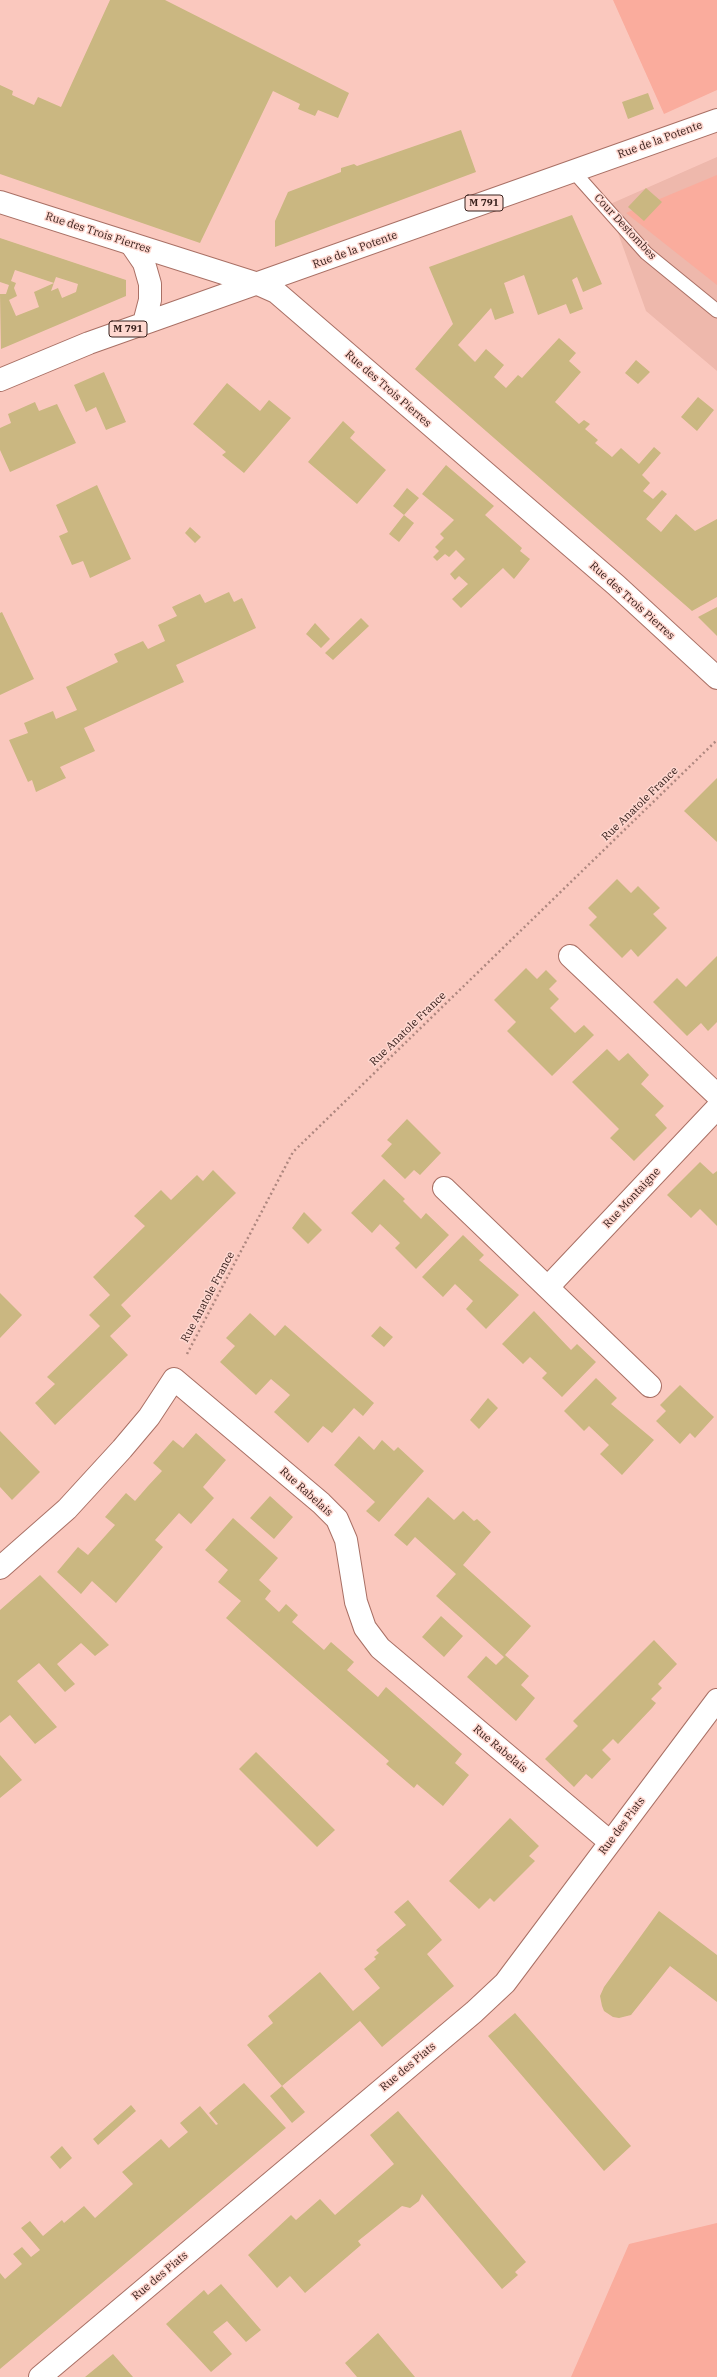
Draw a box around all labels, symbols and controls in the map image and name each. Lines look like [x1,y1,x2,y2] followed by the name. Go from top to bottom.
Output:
[616,119,704,161] street label: Rue de la Potente
[591,191,659,263] street label: Cour Destombes
[465,195,503,211] road number: M 791
[44,210,152,256] street label: Rue des Trois Pierres
[311,229,399,271] street label: Rue de la Potente
[109,321,147,337] road number: M 791
[342,348,434,430] street label: Rue des Trois Pierres
[587,559,677,643] street label: Rue des Trois Pierres
[599,764,681,844] street label: Rue Anatole France
[367,989,449,1069] street label: Rue Anatole France
[601,1165,663,1231] street label: Rue Montaigne
[178,1249,238,1345] street label: Rue Anatole France
[277,1465,335,1519] street label: Rue Rabelais
[470,1723,530,1775] street label: Rue Rabelais
[596,1795,648,1857] street label: Rue des Piats
[377,2040,439,2094] street label: Rue des Piats
[129,2249,191,2303] street label: Rue des Piats

